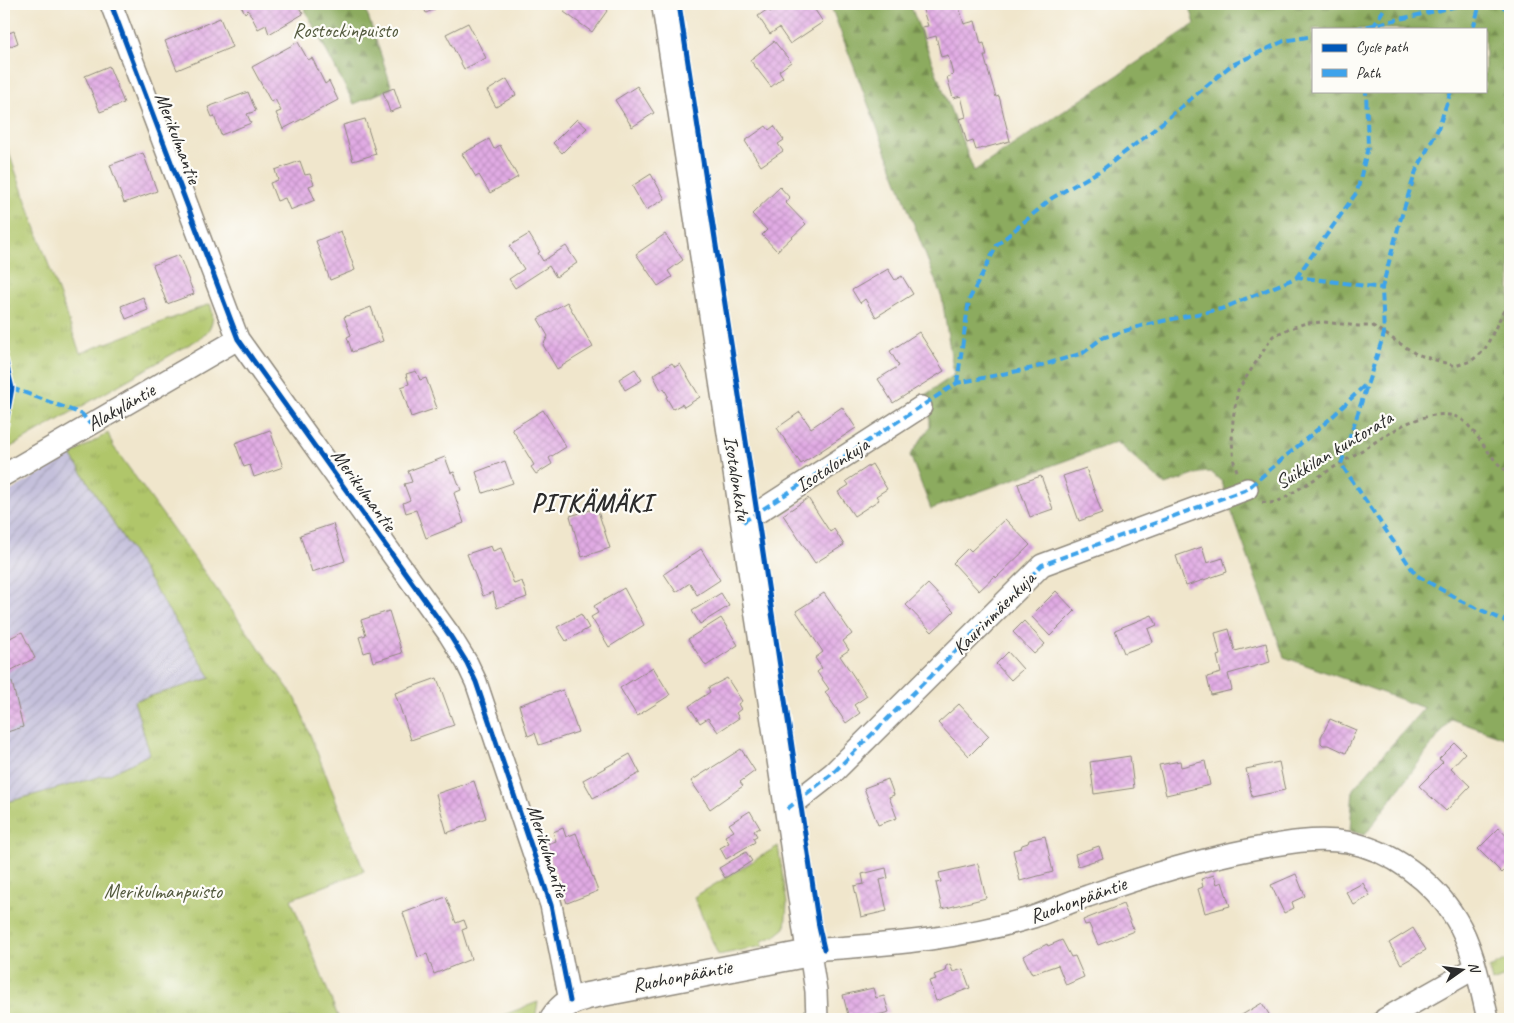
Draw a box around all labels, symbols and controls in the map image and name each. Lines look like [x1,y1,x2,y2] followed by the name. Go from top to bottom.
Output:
[293,18,398,43] park label: Rostockinpuisto
[1312,28,1486,92] legend
[1356,38,1408,57] text: Cycle path
[1356,64,1382,83] text: Path
[149,89,207,189] street label: Merikulmantie
[83,377,161,436] street label: Alakyläntie
[1271,404,1399,495] street label: Suikkilan kuntorata
[791,431,875,498] street label: Isotalonkuja
[718,434,756,524] street label: Isotalonkatu
[326,444,403,537] street label: Merikulmantie
[531,487,657,519] district label: PITKÄMÄKI
[947,565,1042,660] street label: Kaurinmäenkuja
[521,802,575,902] street label: Merikulmantie
[1026,870,1131,929] street label: Ruohonpääntie
[104,879,223,904] park label: Merikulmanpuisto
[1436,946,1486,996] north arrow
[630,954,735,998] street label: Ruohonpääntie
[1465,961,1484,975] text: N

